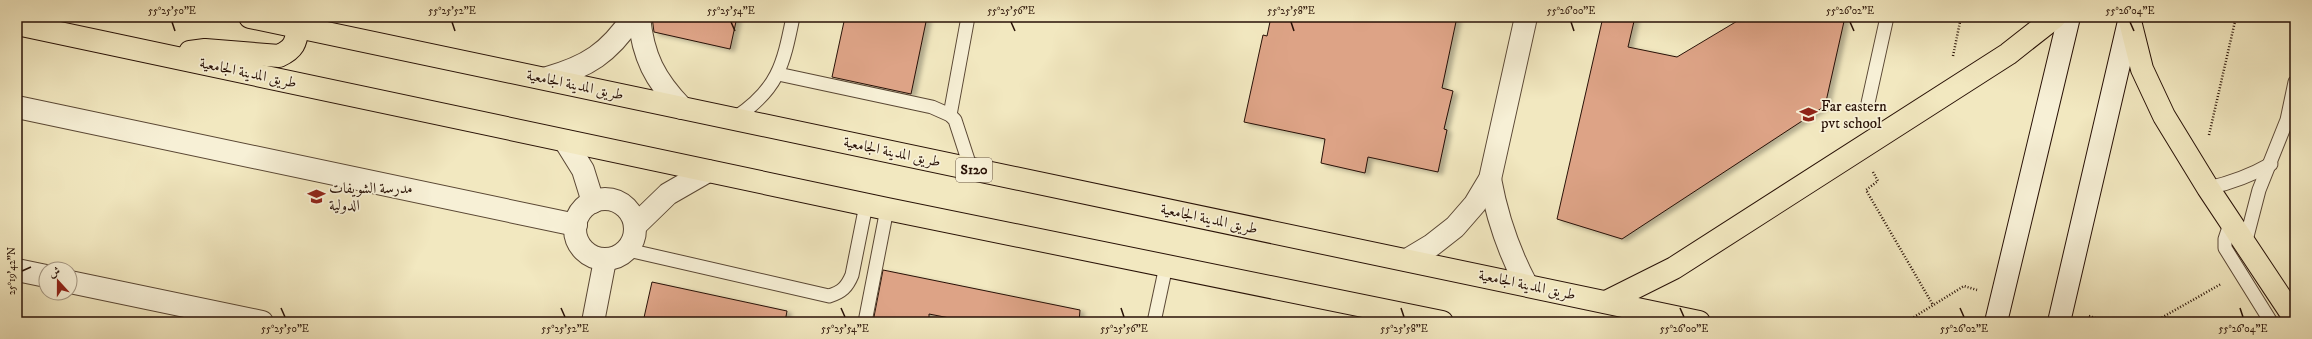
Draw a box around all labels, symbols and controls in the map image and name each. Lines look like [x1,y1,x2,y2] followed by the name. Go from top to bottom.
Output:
[148,5,196,17] text: 55°25'50"E
[428,5,476,17] text: 55°25'52"E
[707,5,755,17] text: 55°25'54"E
[987,5,1035,17] text: 55°25'56"E
[1267,5,1315,17] text: 55°25'58"E
[1547,5,1595,17] text: 55°26'00"E
[1826,5,1874,17] text: 55°26'02"E
[2106,5,2154,17] text: 55°26'04"E
[198,53,298,93] street label: طريق المدينة الجامعية
[525,65,625,105] street label: طريق المدينة الجامعية
[1820,97,1887,133] place label: Far eastern pvt school
[1798,105,1818,125] school or university icon: Far eastern pvt school
[842,132,942,172] street label: طريق المدينة الجامعية
[956,158,992,182] road number: S120
[329,179,413,215] place label: مدرسة الشويفات الدولية
[306,187,326,207] school or university icon: مدرسة الشويفات الدولية
[1159,199,1259,239] street label: طريق المدينة الجامعية
[6,247,18,295] text: 25°19'42"N
[38,261,78,301] north arrow
[47,264,62,281] text: ش
[1477,265,1577,305] street label: طريق المدينة الجامعية
[261,323,309,335] text: 55°25'50"E
[541,323,589,335] text: 55°25'52"E
[821,323,869,335] text: 55°25'54"E
[1100,323,1148,335] text: 55°25'56"E
[1380,323,1428,335] text: 55°25'58"E
[1660,323,1708,335] text: 55°26'00"E
[1940,323,1988,335] text: 55°26'02"E
[2219,323,2267,335] text: 55°26'04"E

